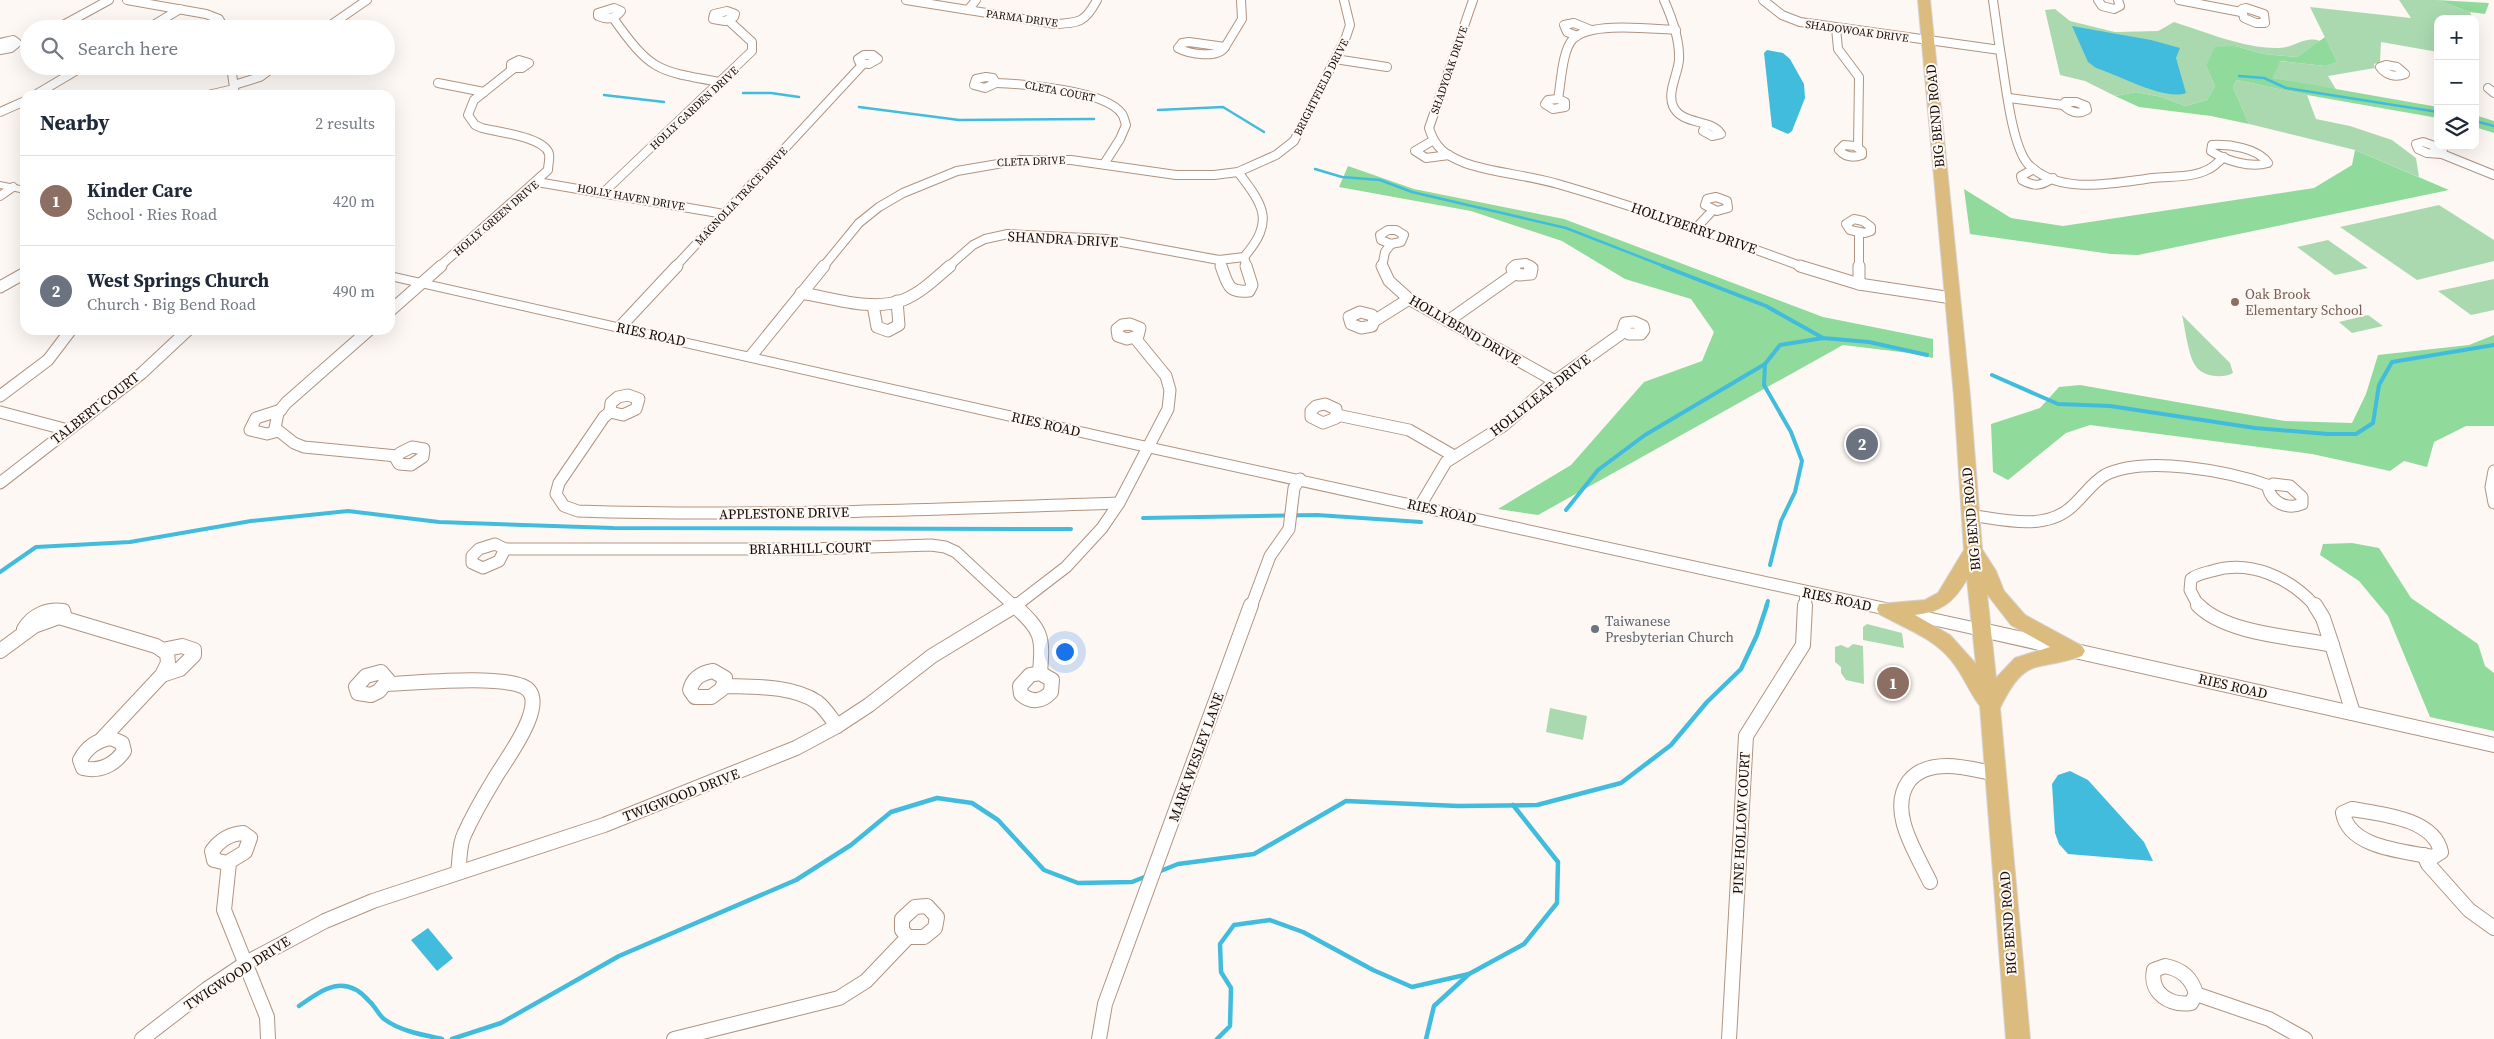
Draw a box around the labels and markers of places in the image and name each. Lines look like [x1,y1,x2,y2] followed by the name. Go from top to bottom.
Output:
[2245,284,2363,320] place label: Oak Brook Elementary School
[2229,296,2241,308] marker: Oak Brook Elementary School
[1846,425,1878,463] pin: 2
[1605,611,1734,647] place label: Taiwanese Presbyterian Church
[1589,623,1601,635] marker: Taiwanese Presbyterian Church
[1877,664,1909,702] pin: 1

